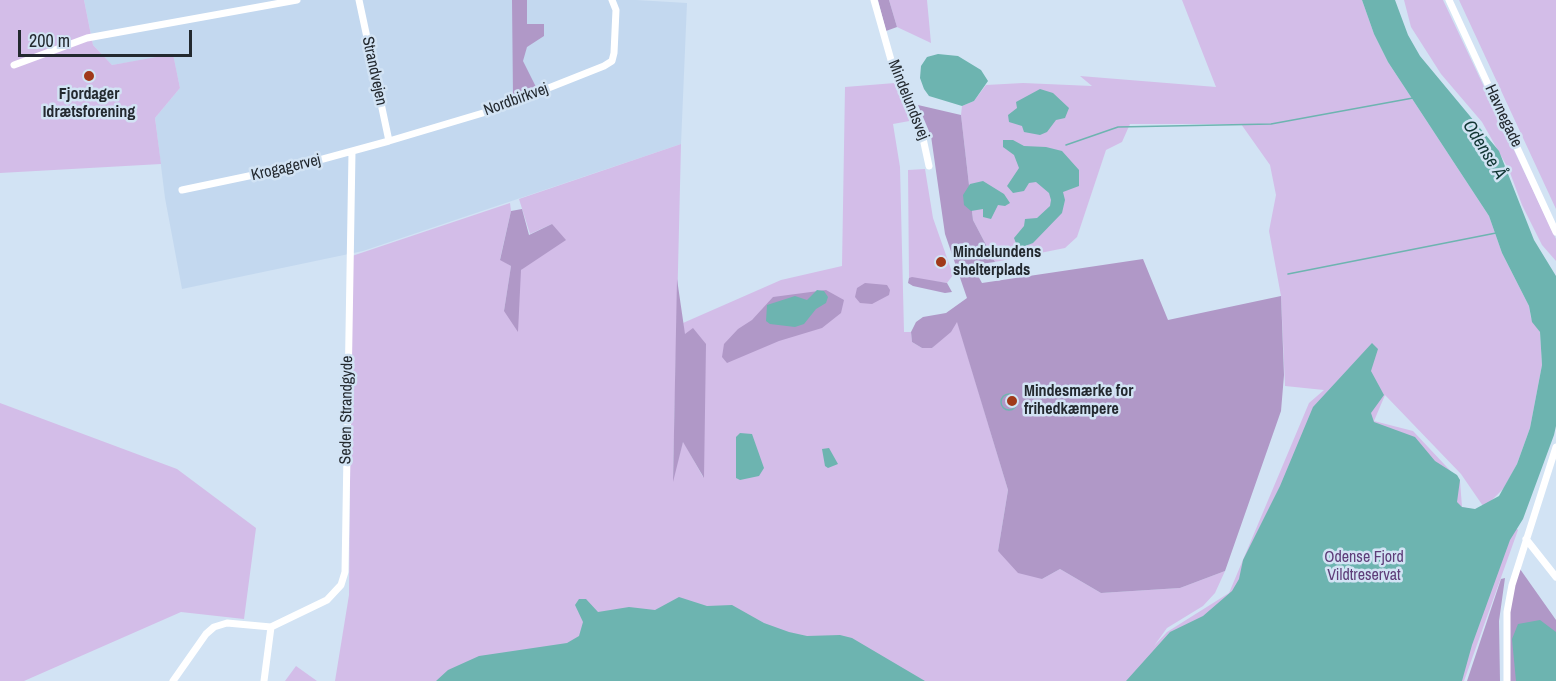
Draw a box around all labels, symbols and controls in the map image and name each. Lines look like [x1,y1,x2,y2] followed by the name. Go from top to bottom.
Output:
[21,18,195,56] scale bar
[29,28,70,53] text: 200 m
[357,35,391,107] street label: Strandvejen
[883,57,933,143] street label: Mindelundsvej
[82,69,96,83] marker: Fjordager Idrætsforening
[481,80,551,120] street label: Nordbirkvej
[1480,82,1526,150] street label: Havnegade
[43,85,135,123] place label: Fjordager Idrætsforening
[1457,116,1511,184] water label: Odense Å
[249,151,323,185] street label: Krogagervej
[953,243,1041,281] place label: Mindelundens shelterplads
[934,255,948,269] marker: Mindelundens shelterplads
[336,355,358,465] street label: Seden Strandgyde
[1024,382,1133,420] place label: Mindesmærke for frihedkæmpere
[1005,394,1019,408] marker: Mindesmærke for frihedkæmpere
[1324,548,1404,586] park label: Odense Fjord Vildtreservat

